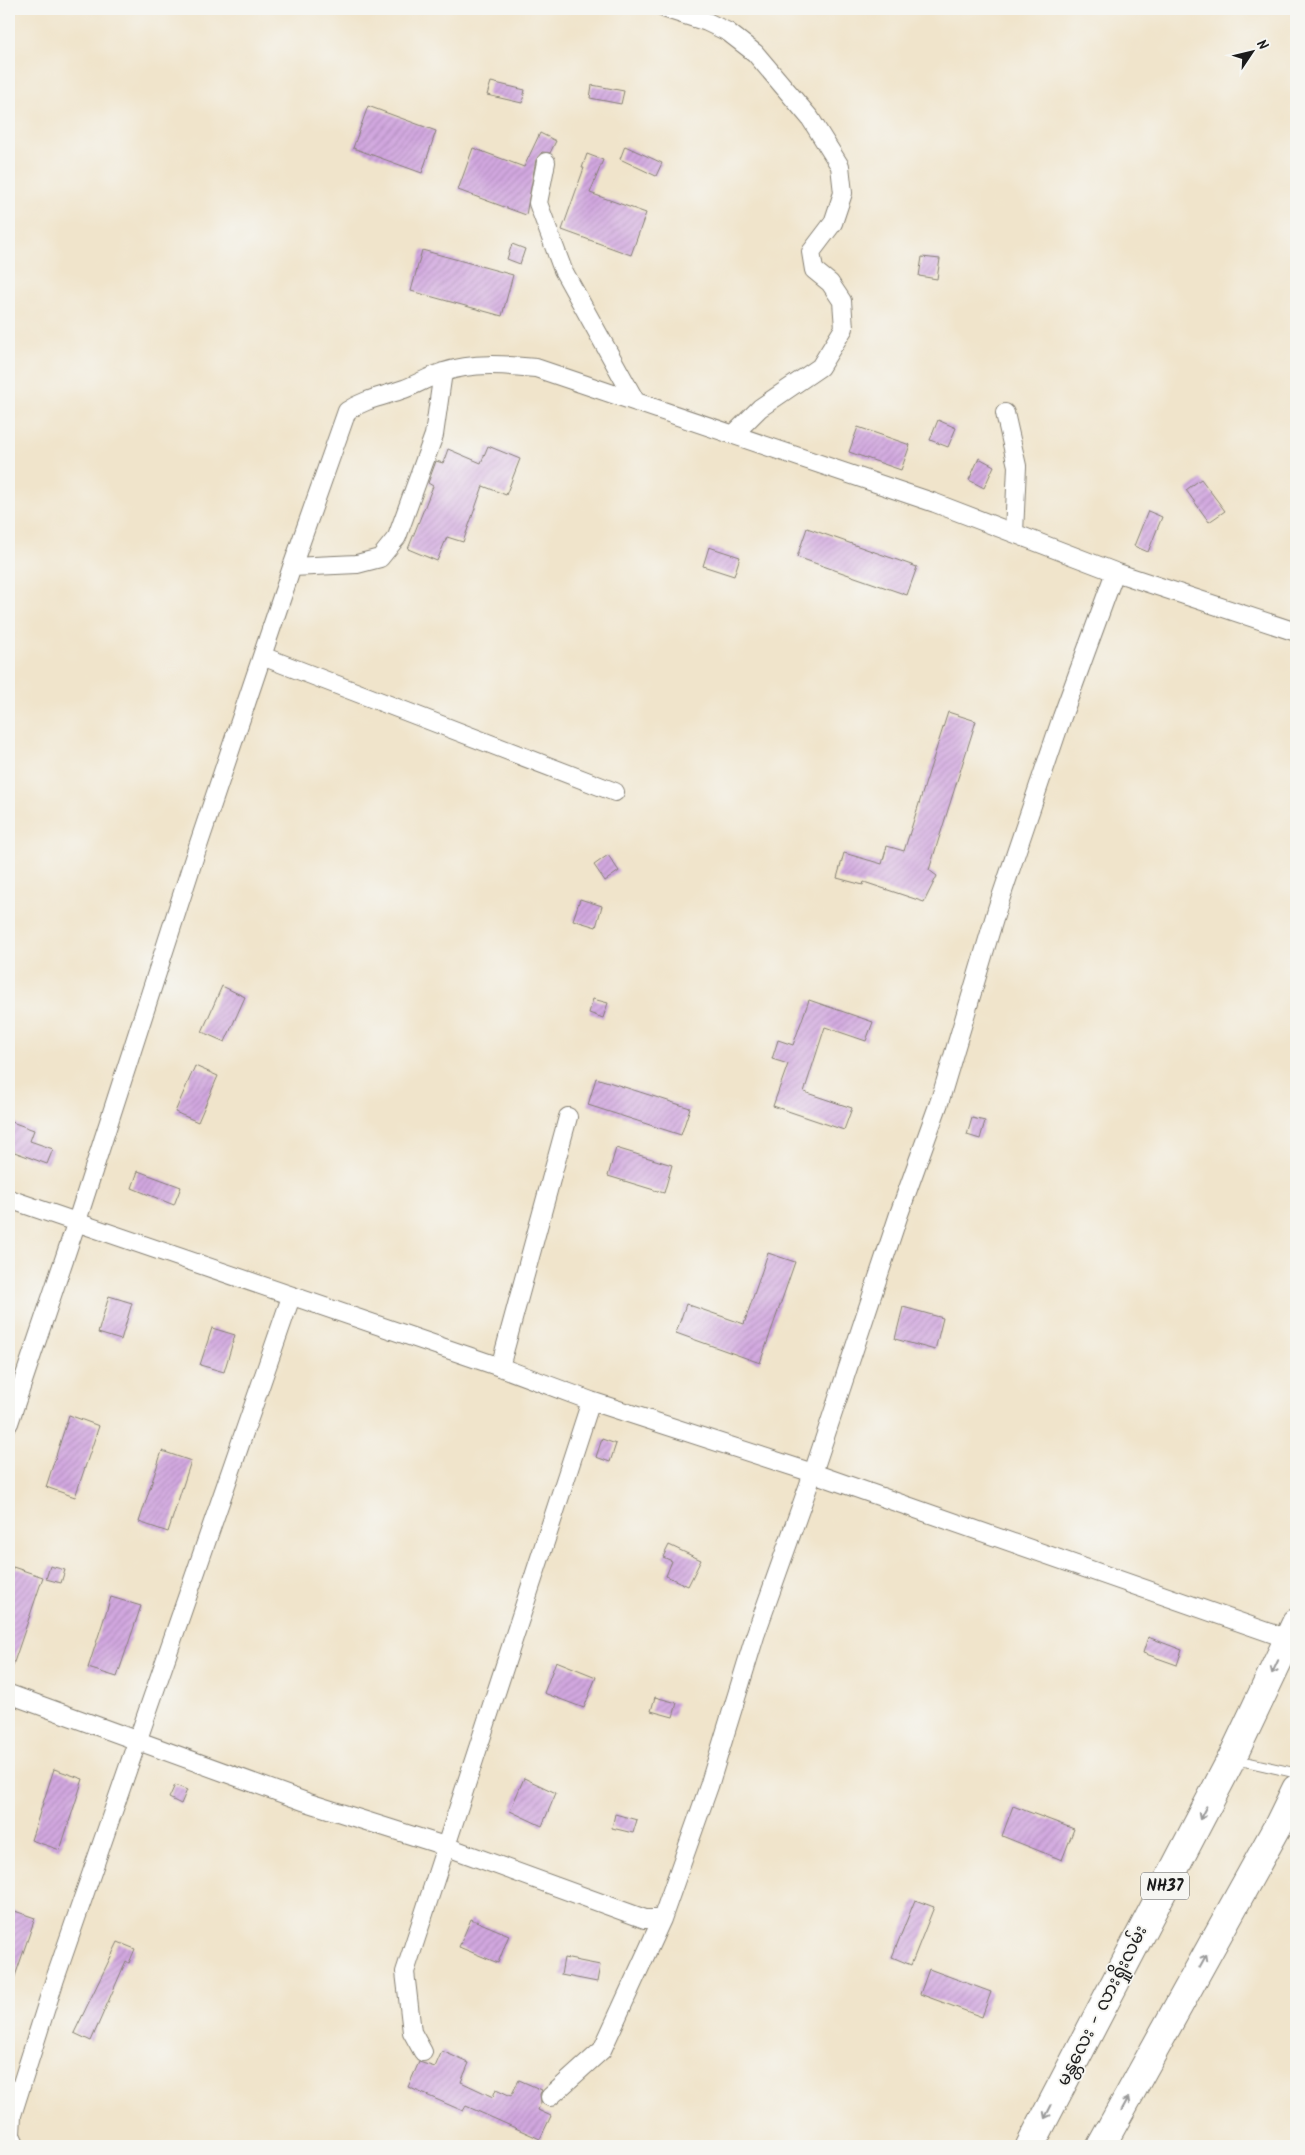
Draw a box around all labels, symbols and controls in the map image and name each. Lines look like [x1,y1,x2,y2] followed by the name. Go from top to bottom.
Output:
[1228,28,1278,78] north arrow
[1250,35,1273,55] text: N
[1270,1659,1279,1674] one-way arrow
[1198,1805,1207,1820] one-way arrow
[1141,1872,1189,1900] road number: NH37
[1049,1920,1156,2091] street label: မန္တလေး - လားရှိုးလမ်း
[1198,1954,1208,1969] one-way arrow
[1120,2097,1130,2111] one-way arrow
[1043,2105,1053,2120] one-way arrow

